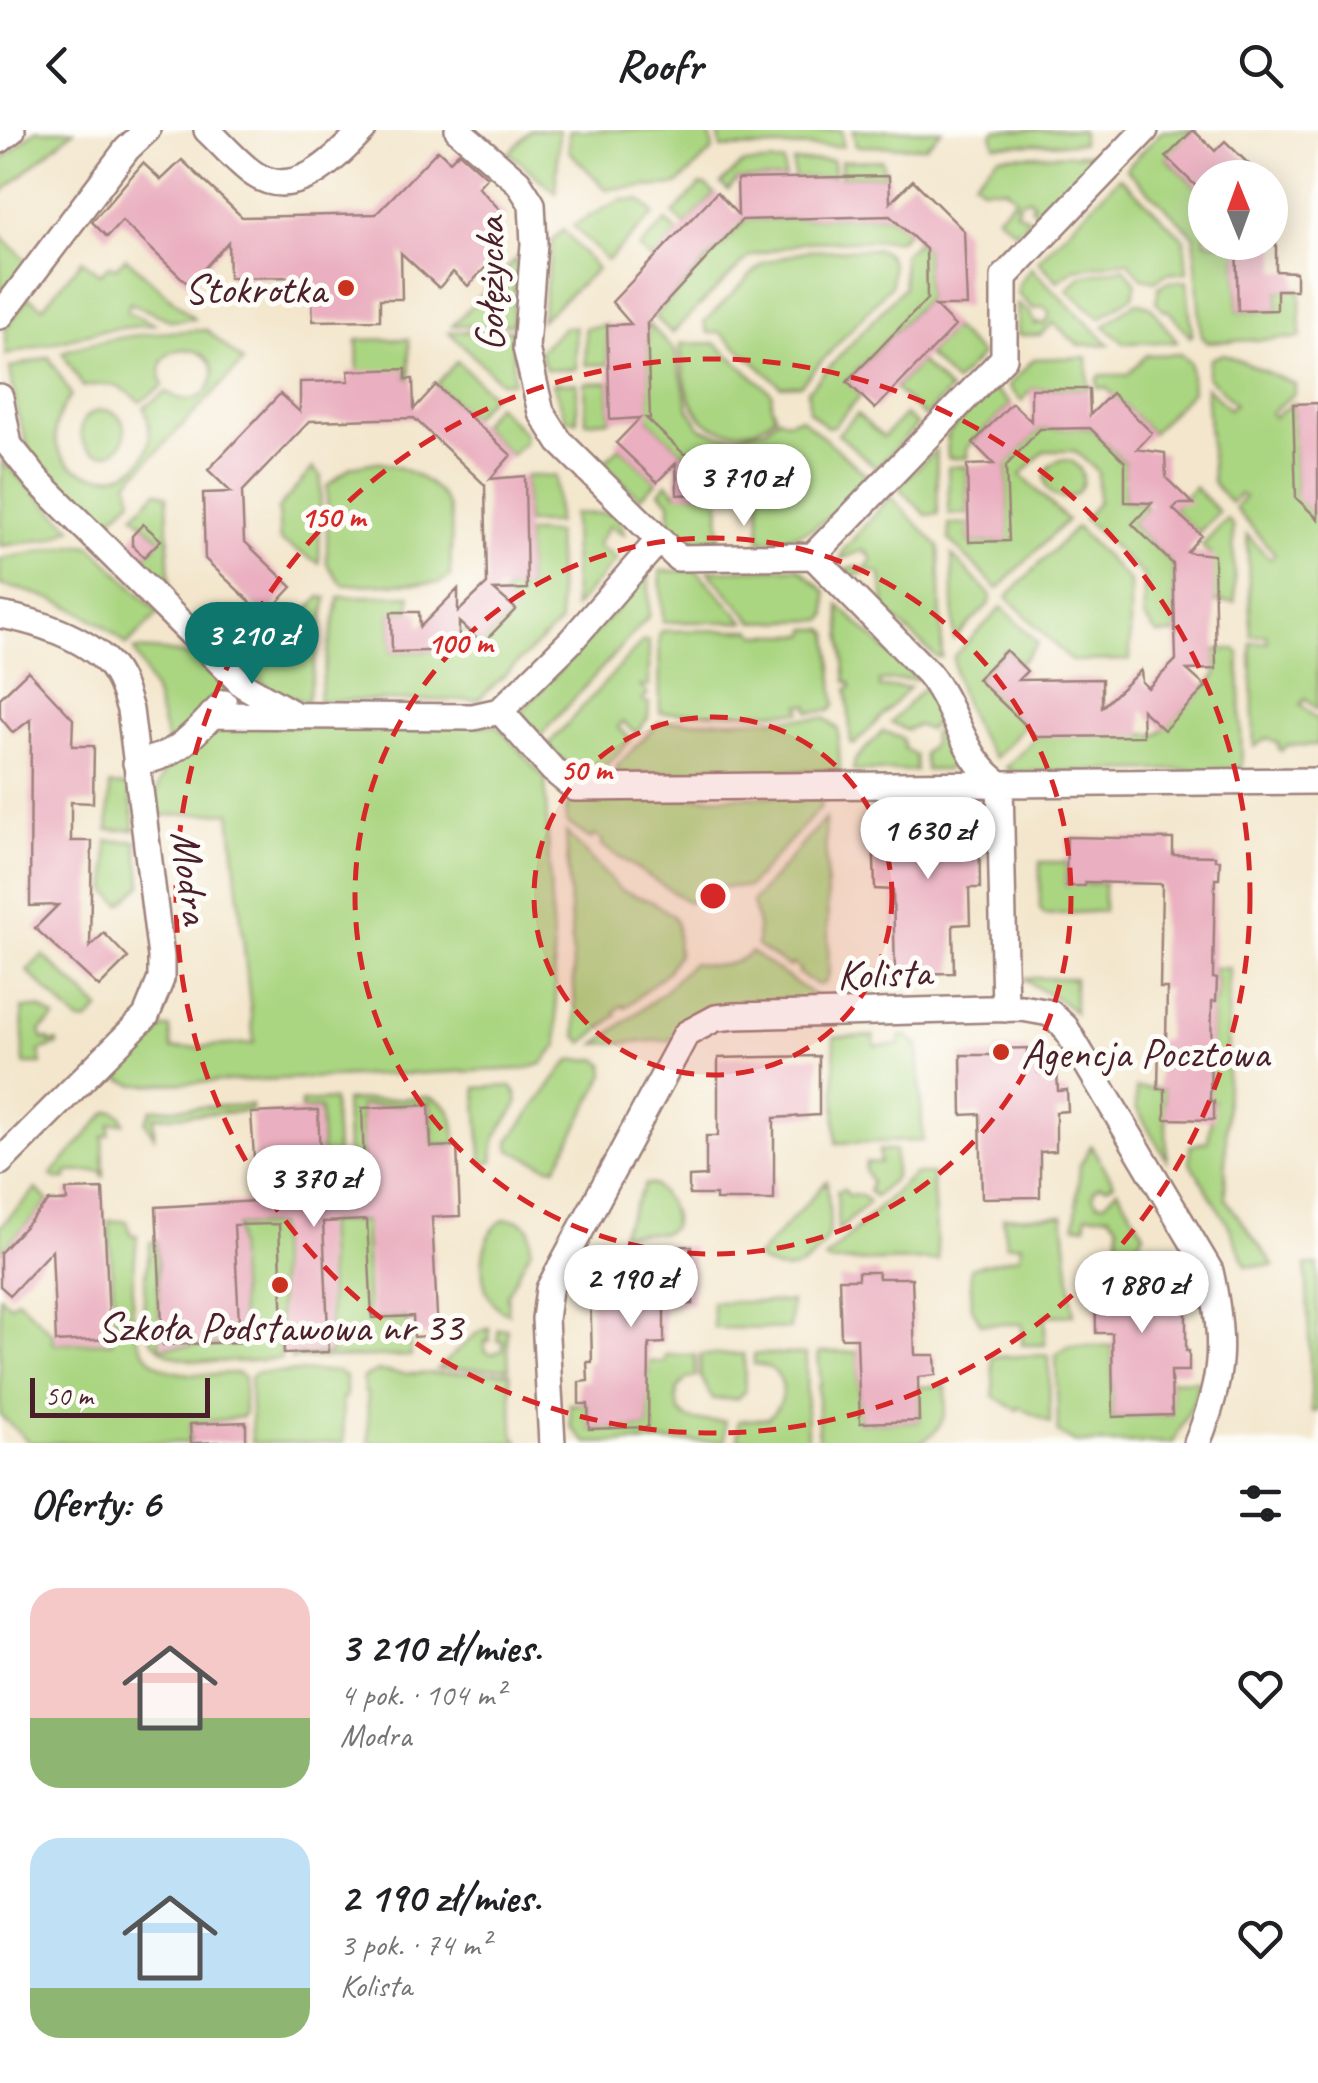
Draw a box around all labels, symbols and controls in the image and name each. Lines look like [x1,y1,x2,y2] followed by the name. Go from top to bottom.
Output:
[616,37,702,94] text: Roofr
[30,38,85,93] icon: back
[1233,38,1288,93] icon: search
[1188,160,1288,260] north arrow
[1188,160,1288,260] map controls
[464,214,517,351] street label: Gołężycka
[184,263,330,316] place label: Stokrotka
[335,277,357,299] marker: Stokrotka
[641,444,847,529] pin: 3 710 zł
[699,456,789,497] text: 3 710 zł
[301,498,368,536] text: 150 m
[149,602,355,687] pin: 3 210 zł
[207,614,297,655] text: 3 210 zł
[428,624,495,662] text: 100 m
[561,751,614,789] text: 50 m
[825,797,1031,882] pin: 1 630 zł
[882,809,974,850] text: 1 630 zł
[159,828,223,930] street label: Modra
[695,878,731,914] centre of rings
[836,945,936,1002] street label: Kolista
[1021,1027,1272,1080] place label: Agencja Pocztowa
[990,1041,1012,1063] marker: Agencja Pocztowa
[211,1145,417,1230] pin: 3 370 zł
[269,1157,359,1198] text: 3 370 zł
[528,1245,734,1330] pin: 2 190 zł
[1039,1251,1245,1336] pin: 1 880 zł
[586,1257,676,1298] text: 2 190 zł
[1097,1263,1187,1304] text: 1 880 zł
[269,1274,291,1296] marker: Szkoła Podstawowa nr 33
[98,1301,466,1354] place label: Szkoła Podstawowa nr 33
[30,1373,210,1418] scale bar
[45,1378,93,1413] text: 50 m
[1233,1476,1288,1531] icon: filters
[30,1477,160,1530] text: Oferty: 6
[340,1621,542,1674] text: 3 210 zł/mies.
[110,1628,230,1748] icon: home
[1233,1661,1288,1716] icon: heart
[340,1674,504,1715] text: 4 pok. · 104 m²
[340,1715,411,1756] text: Modra
[340,1871,541,1924] text: 2 190 zł/mies.
[110,1878,230,1998] icon: home
[1233,1911,1288,1966] icon: heart
[340,1924,490,1965] text: 3 pok. · 74 m²
[340,1965,412,2006] text: Kolista

